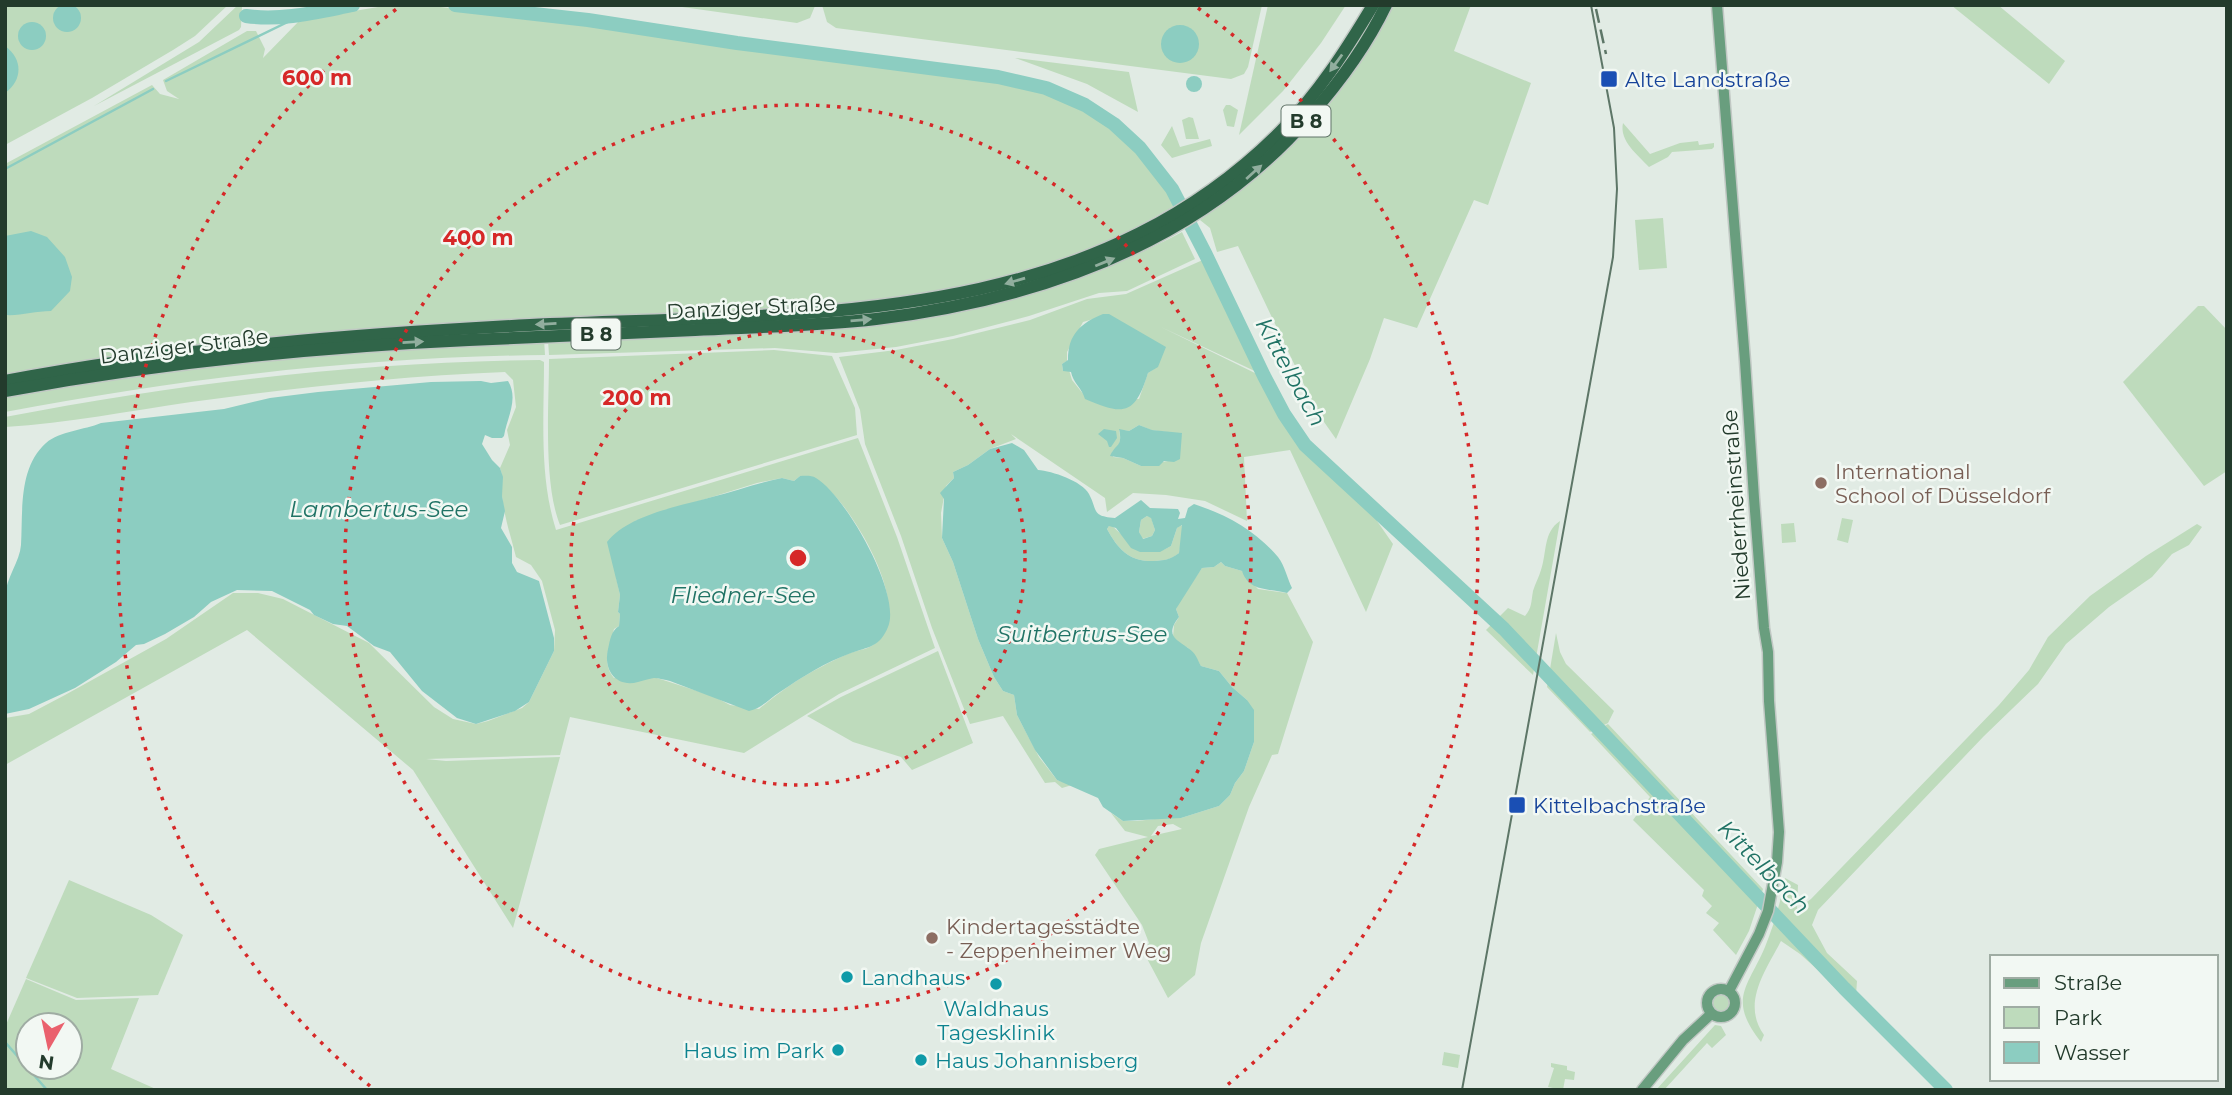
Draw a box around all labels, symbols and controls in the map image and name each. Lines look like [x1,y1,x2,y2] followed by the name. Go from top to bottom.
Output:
[1330,54,1344,72] one-way arrow
[282,65,352,90] text: 600 m
[1625,67,1790,92] place label: Alte Landstraße
[1599,69,1619,89] marker: Alte Landstraße
[1282,105,1330,136] road number: B 8
[1245,164,1262,180] one-way arrow
[443,225,513,250] text: 400 m
[1094,256,1115,267] one-way arrow
[1004,276,1025,286] one-way arrow
[666,290,836,324] street label: Danziger Straße
[1250,313,1332,431] water label: Kittelbach
[850,314,872,325] one-way arrow
[572,318,620,350] road number: B 8
[535,319,557,330] one-way arrow
[98,323,270,369] street label: Danziger Straße
[403,337,425,348] one-way arrow
[603,385,671,410] text: 200 m
[1717,409,1755,601] street label: Niederrheinstraße
[1835,459,2051,508] place label: International School of Düsseldorf
[1813,475,1829,491] marker: International School of Düsseldorf
[290,495,468,523] water label: Lambertus-See
[786,546,810,570] centre of rings
[670,581,816,609] water label: Fliedner-See
[997,620,1167,648] water label: Suitbertus-See
[1533,793,1706,818] place label: Kittelbachstraße
[1507,795,1527,815] marker: Kittelbachstraße
[1712,814,1816,920] water label: Kittelbach
[946,914,1172,963] place label: Kindertagesstädte - Zeppenheimer Weg
[924,930,940,946] marker: Kindertagesstädte - Zeppenheimer Weg
[1990,955,2218,1081] legend
[861,965,965,990] place label: Landhaus
[839,969,855,985] marker: Landhaus
[2054,970,2122,995] text: Straße
[988,976,1004,992] marker: Waldhaus Tagesklinik
[937,996,1055,1045] place label: Waldhaus Tagesklinik
[2054,1005,2102,1030] text: Park
[14,1011,84,1081] north arrow
[683,1038,824,1063] place label: Haus im Park
[2054,1040,2130,1065] text: Wasser
[830,1042,846,1058] marker: Haus im Park
[935,1048,1138,1073] place label: Haus Johannisberg
[37,1050,56,1075] text: N
[913,1052,929,1068] marker: Haus Johannisberg

